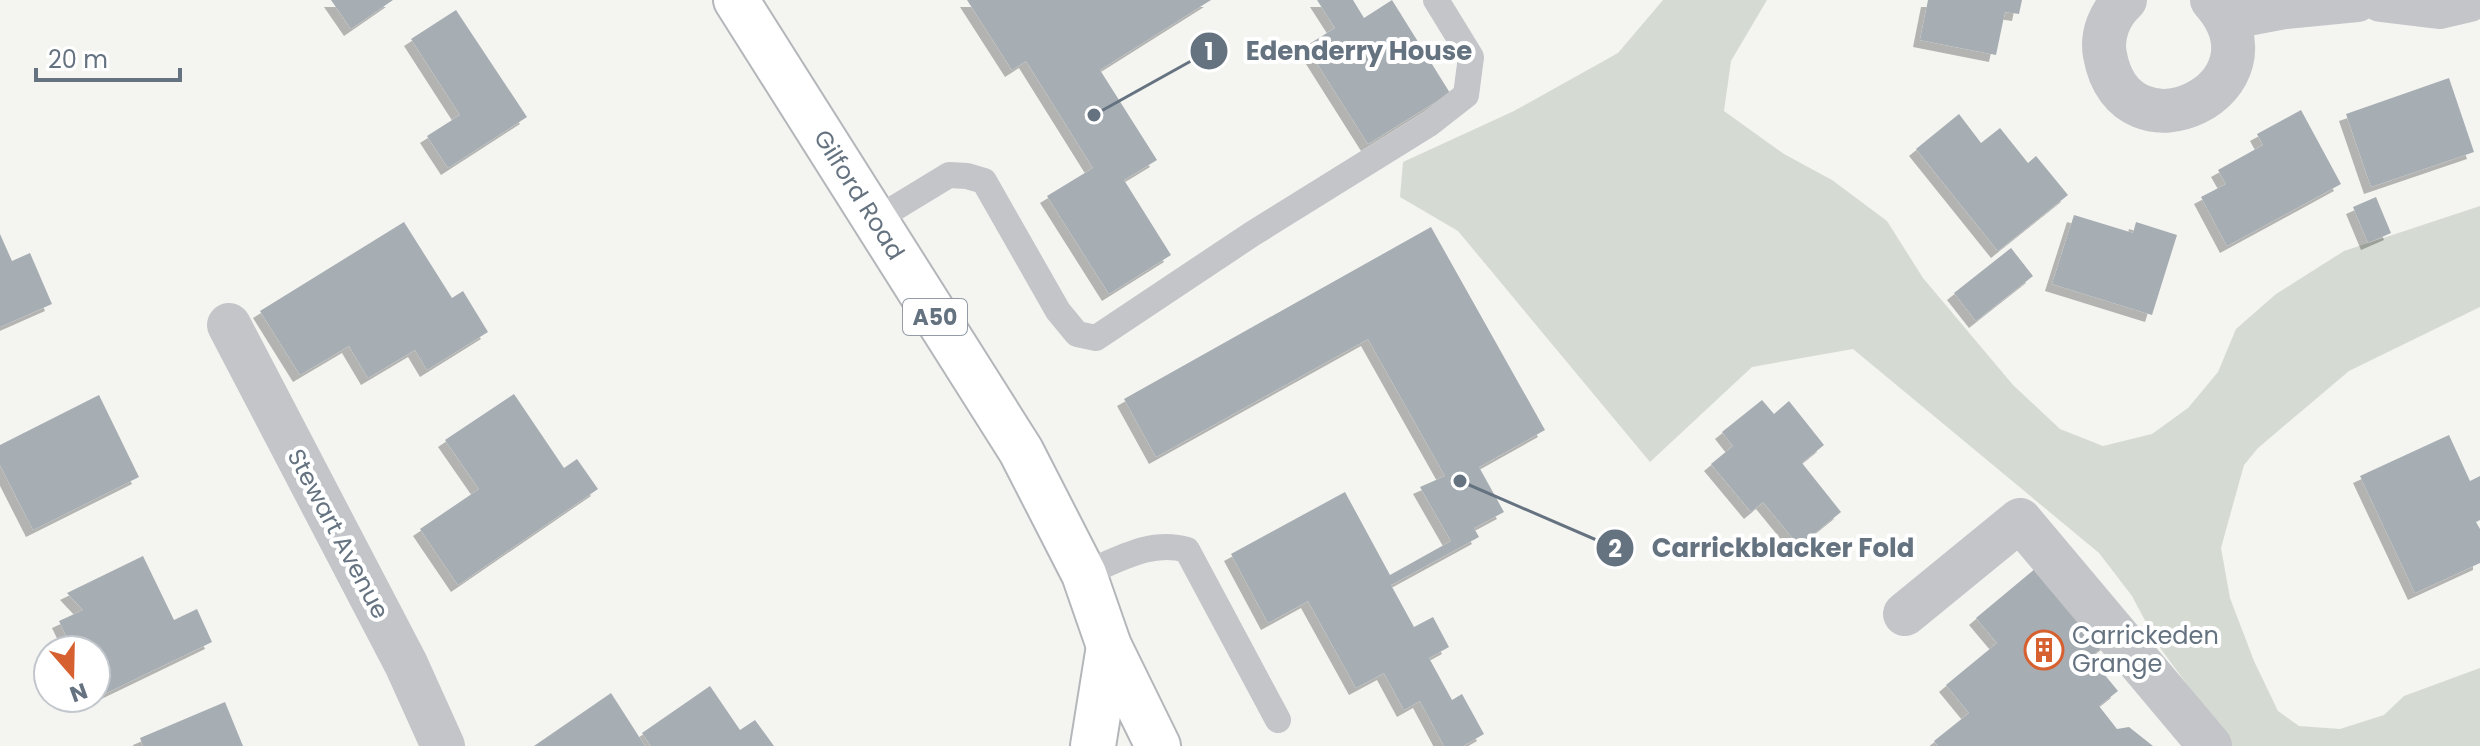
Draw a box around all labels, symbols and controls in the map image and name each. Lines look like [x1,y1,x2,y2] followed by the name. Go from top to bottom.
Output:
[1189,26,1488,76] callout: Edenderry House
[36,32,180,82] scale bar
[1246,33,1472,69] text: Edenderry House
[1204,35,1214,68] text: 1
[48,43,108,76] text: 20 m
[806,123,913,266] street label: Gilford Road
[903,299,967,335] road number: A50
[280,443,397,624] street label: Stewart Avenue
[1595,523,1930,573] callout: Carrickblacker Fold
[1652,530,1914,566] text: Carrickblacker Fold
[1608,532,1622,565] text: 2
[2072,619,2219,680] place label: Carrickeden Grange
[2023,629,2065,671] building icon: Carrickeden Grange
[32,634,112,714] north arrow
[66,675,92,710] text: N

